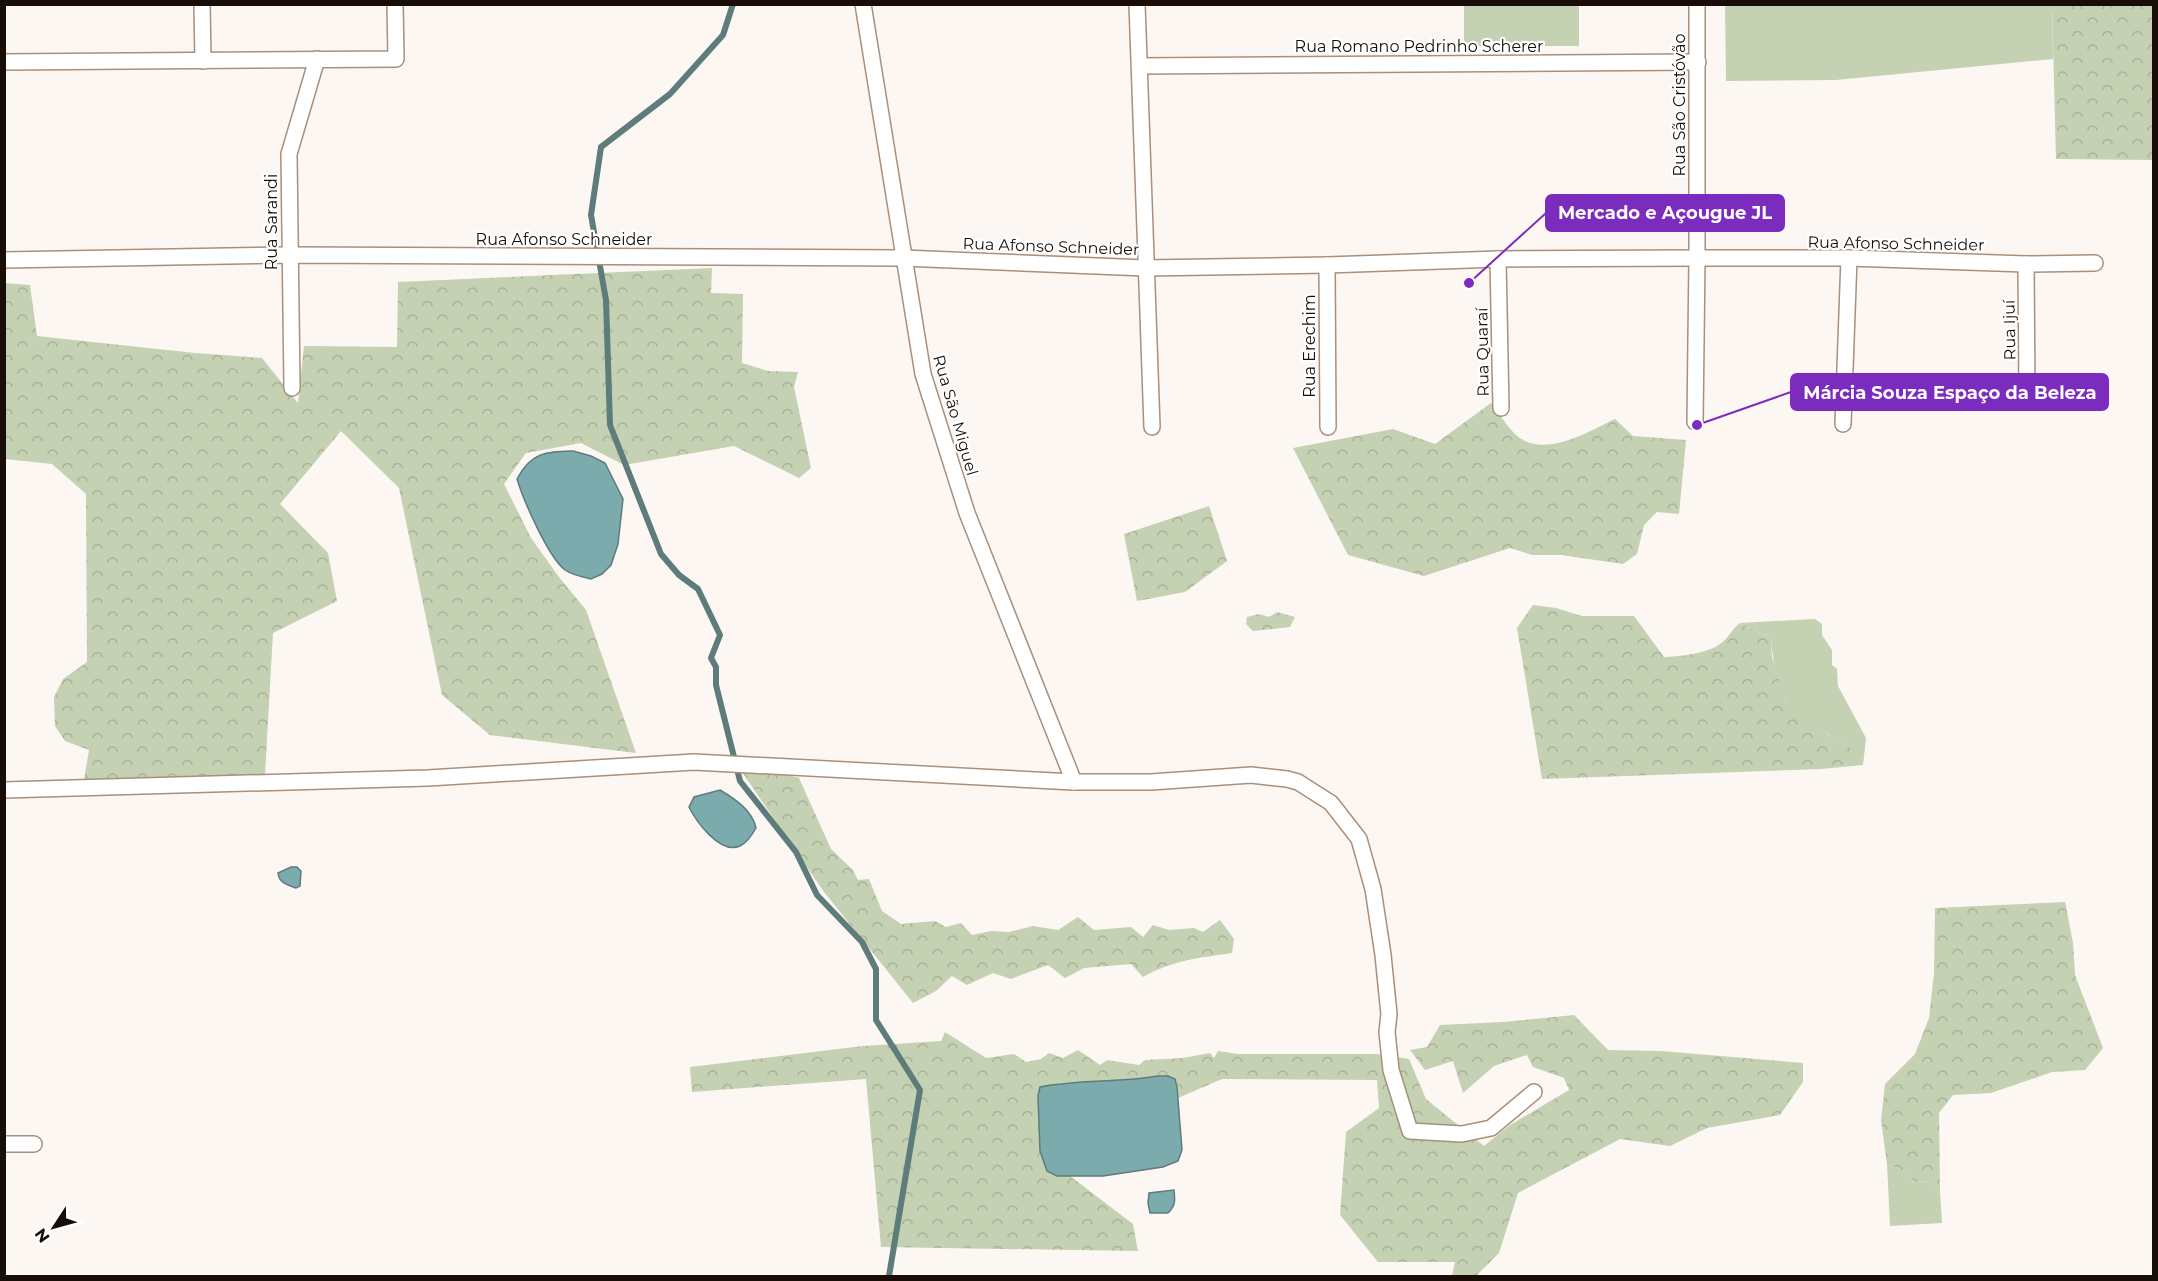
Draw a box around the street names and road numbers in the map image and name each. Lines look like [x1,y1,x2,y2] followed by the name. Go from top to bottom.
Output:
[1670,33,1689,177] street label: Rua São Cristóvão
[1295,37,1543,56] street label: Rua Romano Pedrinho Scherer
[262,174,281,270] street label: Rua Sarandi
[476,230,652,249] street label: Rua Afonso Schneider
[1807,232,1985,255] street label: Rua Afonso Schneider
[962,234,1140,259] street label: Rua Afonso Schneider
[1300,294,1319,398] street label: Rua Erechim
[1999,299,2020,360] street label: Rua Ijuí
[1472,307,1493,397] street label: Rua Quaraí
[929,353,982,478] street label: Rua São Miguel

